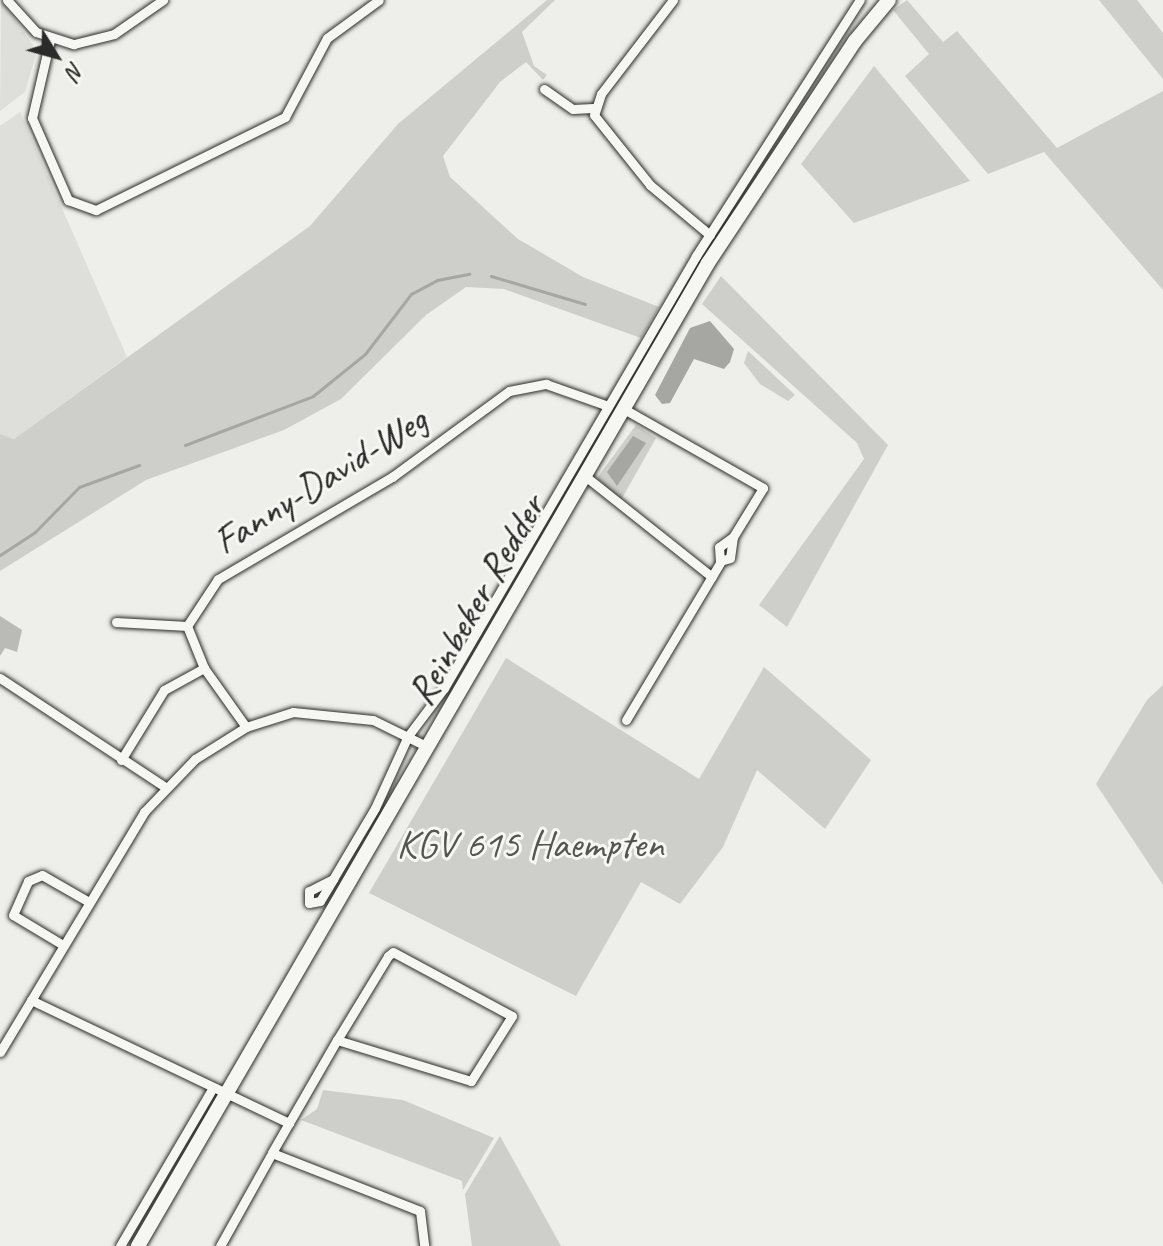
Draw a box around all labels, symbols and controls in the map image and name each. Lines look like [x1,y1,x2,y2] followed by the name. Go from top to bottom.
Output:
[16,16,96,96] north arrow
[60,57,90,84] text: N
[204,395,436,565] street label: Fanny-David-Weg
[397,486,555,714] street label: Reinbeker Redder
[396,820,664,868] park label: KGV 615 Haempten

